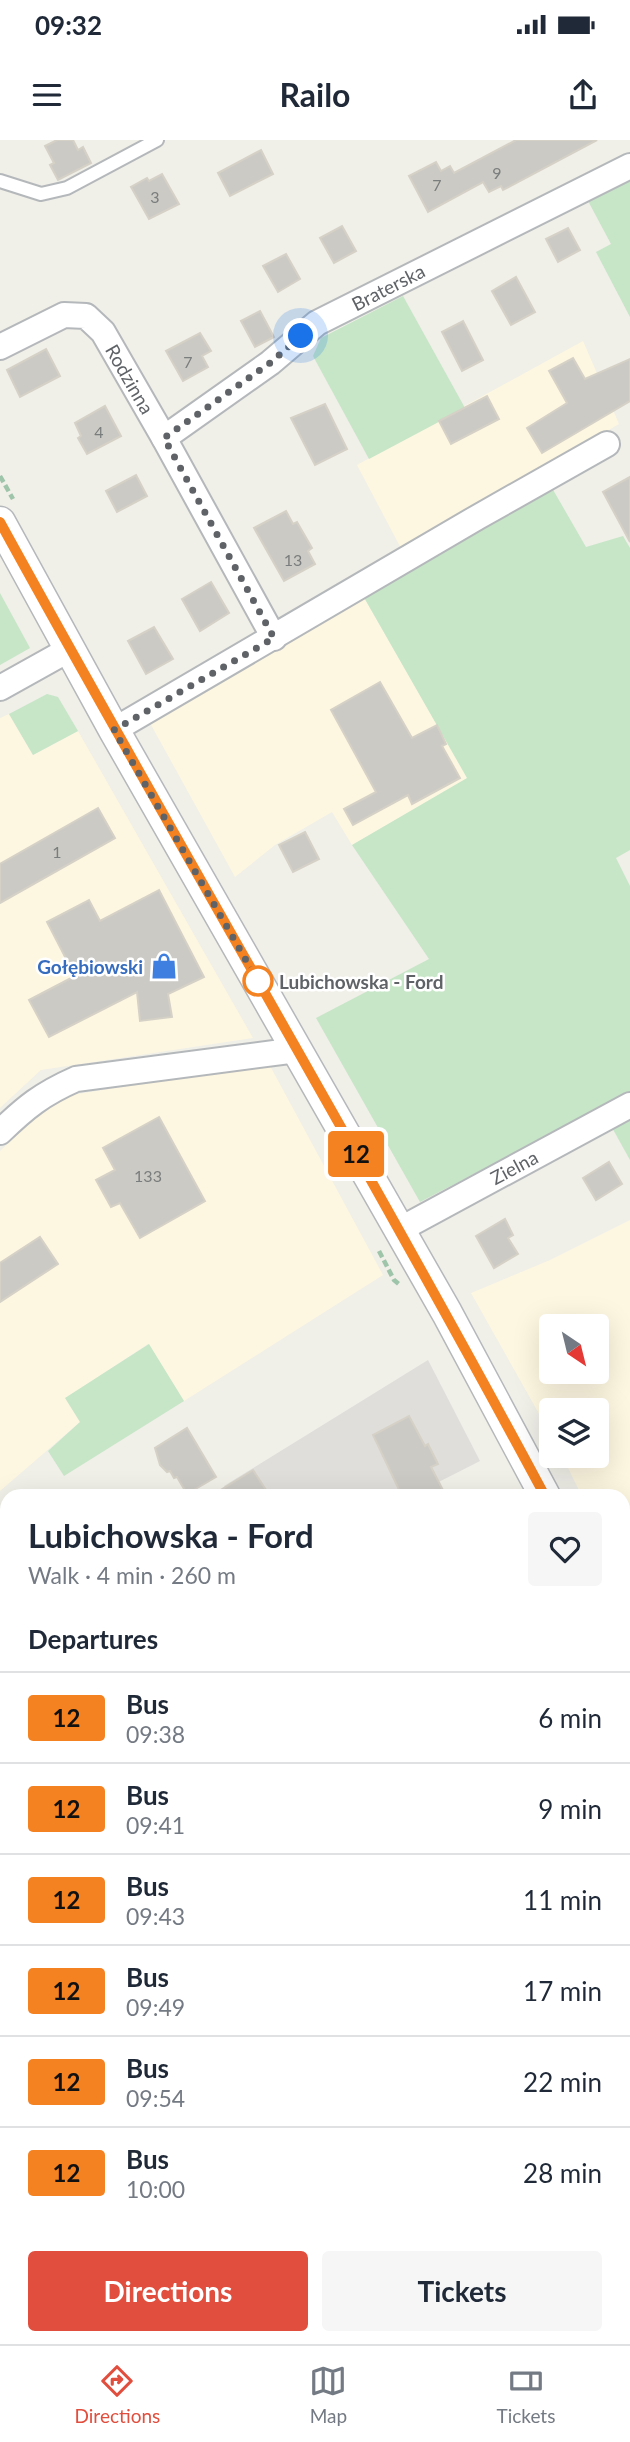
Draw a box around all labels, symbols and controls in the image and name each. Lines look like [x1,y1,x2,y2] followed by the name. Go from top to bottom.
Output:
[35,9,102,41] text: 09:32
[279,75,351,114] text: Railo
[28,76,66,114] icon: menu
[564,76,602,114] icon: share
[492,163,502,182] house number: 9
[432,175,442,194] house number: 7
[150,187,160,206] house number: 3
[348,259,428,315] street label: Braterska
[283,318,318,353] your location
[101,340,159,418] street label: Rodzinna
[183,352,193,371] house number: 7
[94,422,104,441] house number: 4
[284,550,302,569] house number: 13
[52,842,62,861] house number: 1
[149,951,179,981] shop icon: Gołębiowski
[37,955,143,978] place label: Gołębiowski
[243,966,273,996] marker: Lubichowska - Ford
[279,970,443,993] place label: Lubichowska - Ford
[324,1131,388,1177] line badge: 12
[342,1139,370,1168] text: 12
[486,1145,542,1189] street label: Zielna
[134,1166,162,1185] house number: 133
[539,1314,609,1384] north arrow
[539,1314,609,1468] map controls
[539,1398,609,1468] button: layers
[528,1512,602,1586] button: heart
[28,1515,314,1555] text: Lubichowska - Ford
[28,1561,236,1589] text: Walk · 4 min · 260 m
[28,1623,158,1655] text: Departures
[126,1688,169,1720] text: Bus
[538,1702,602,1734] text: 6 min
[53,1703,80,1732] text: 12
[126,1720,185,1748] text: 09:38
[126,1779,169,1811] text: Bus
[538,1793,602,1825] text: 9 min
[53,1794,80,1823] text: 12
[126,1811,185,1839] text: 09:41
[126,1870,169,1902] text: Bus
[523,1884,602,1916] text: 11 min
[53,1885,80,1914] text: 12
[126,1902,185,1930] text: 09:43
[126,1961,169,1993] text: Bus
[523,1975,602,2007] text: 17 min
[53,1976,80,2005] text: 12
[126,1993,185,2021] text: 09:49
[126,2052,169,2084] text: Bus
[523,2066,602,2098] text: 22 min
[53,2067,80,2096] text: 12
[126,2084,185,2112] text: 09:54
[126,2143,169,2175] text: Bus
[523,2157,602,2189] text: 28 min
[53,2158,80,2187] text: 12
[126,2175,185,2203] text: 10:00
[28,2251,308,2331] button: Directions
[322,2251,602,2331] button: Tickets
[75,2362,160,2427] tab: Directions
[309,2362,347,2427] tab: Map
[497,2362,555,2427] tab: Tickets

